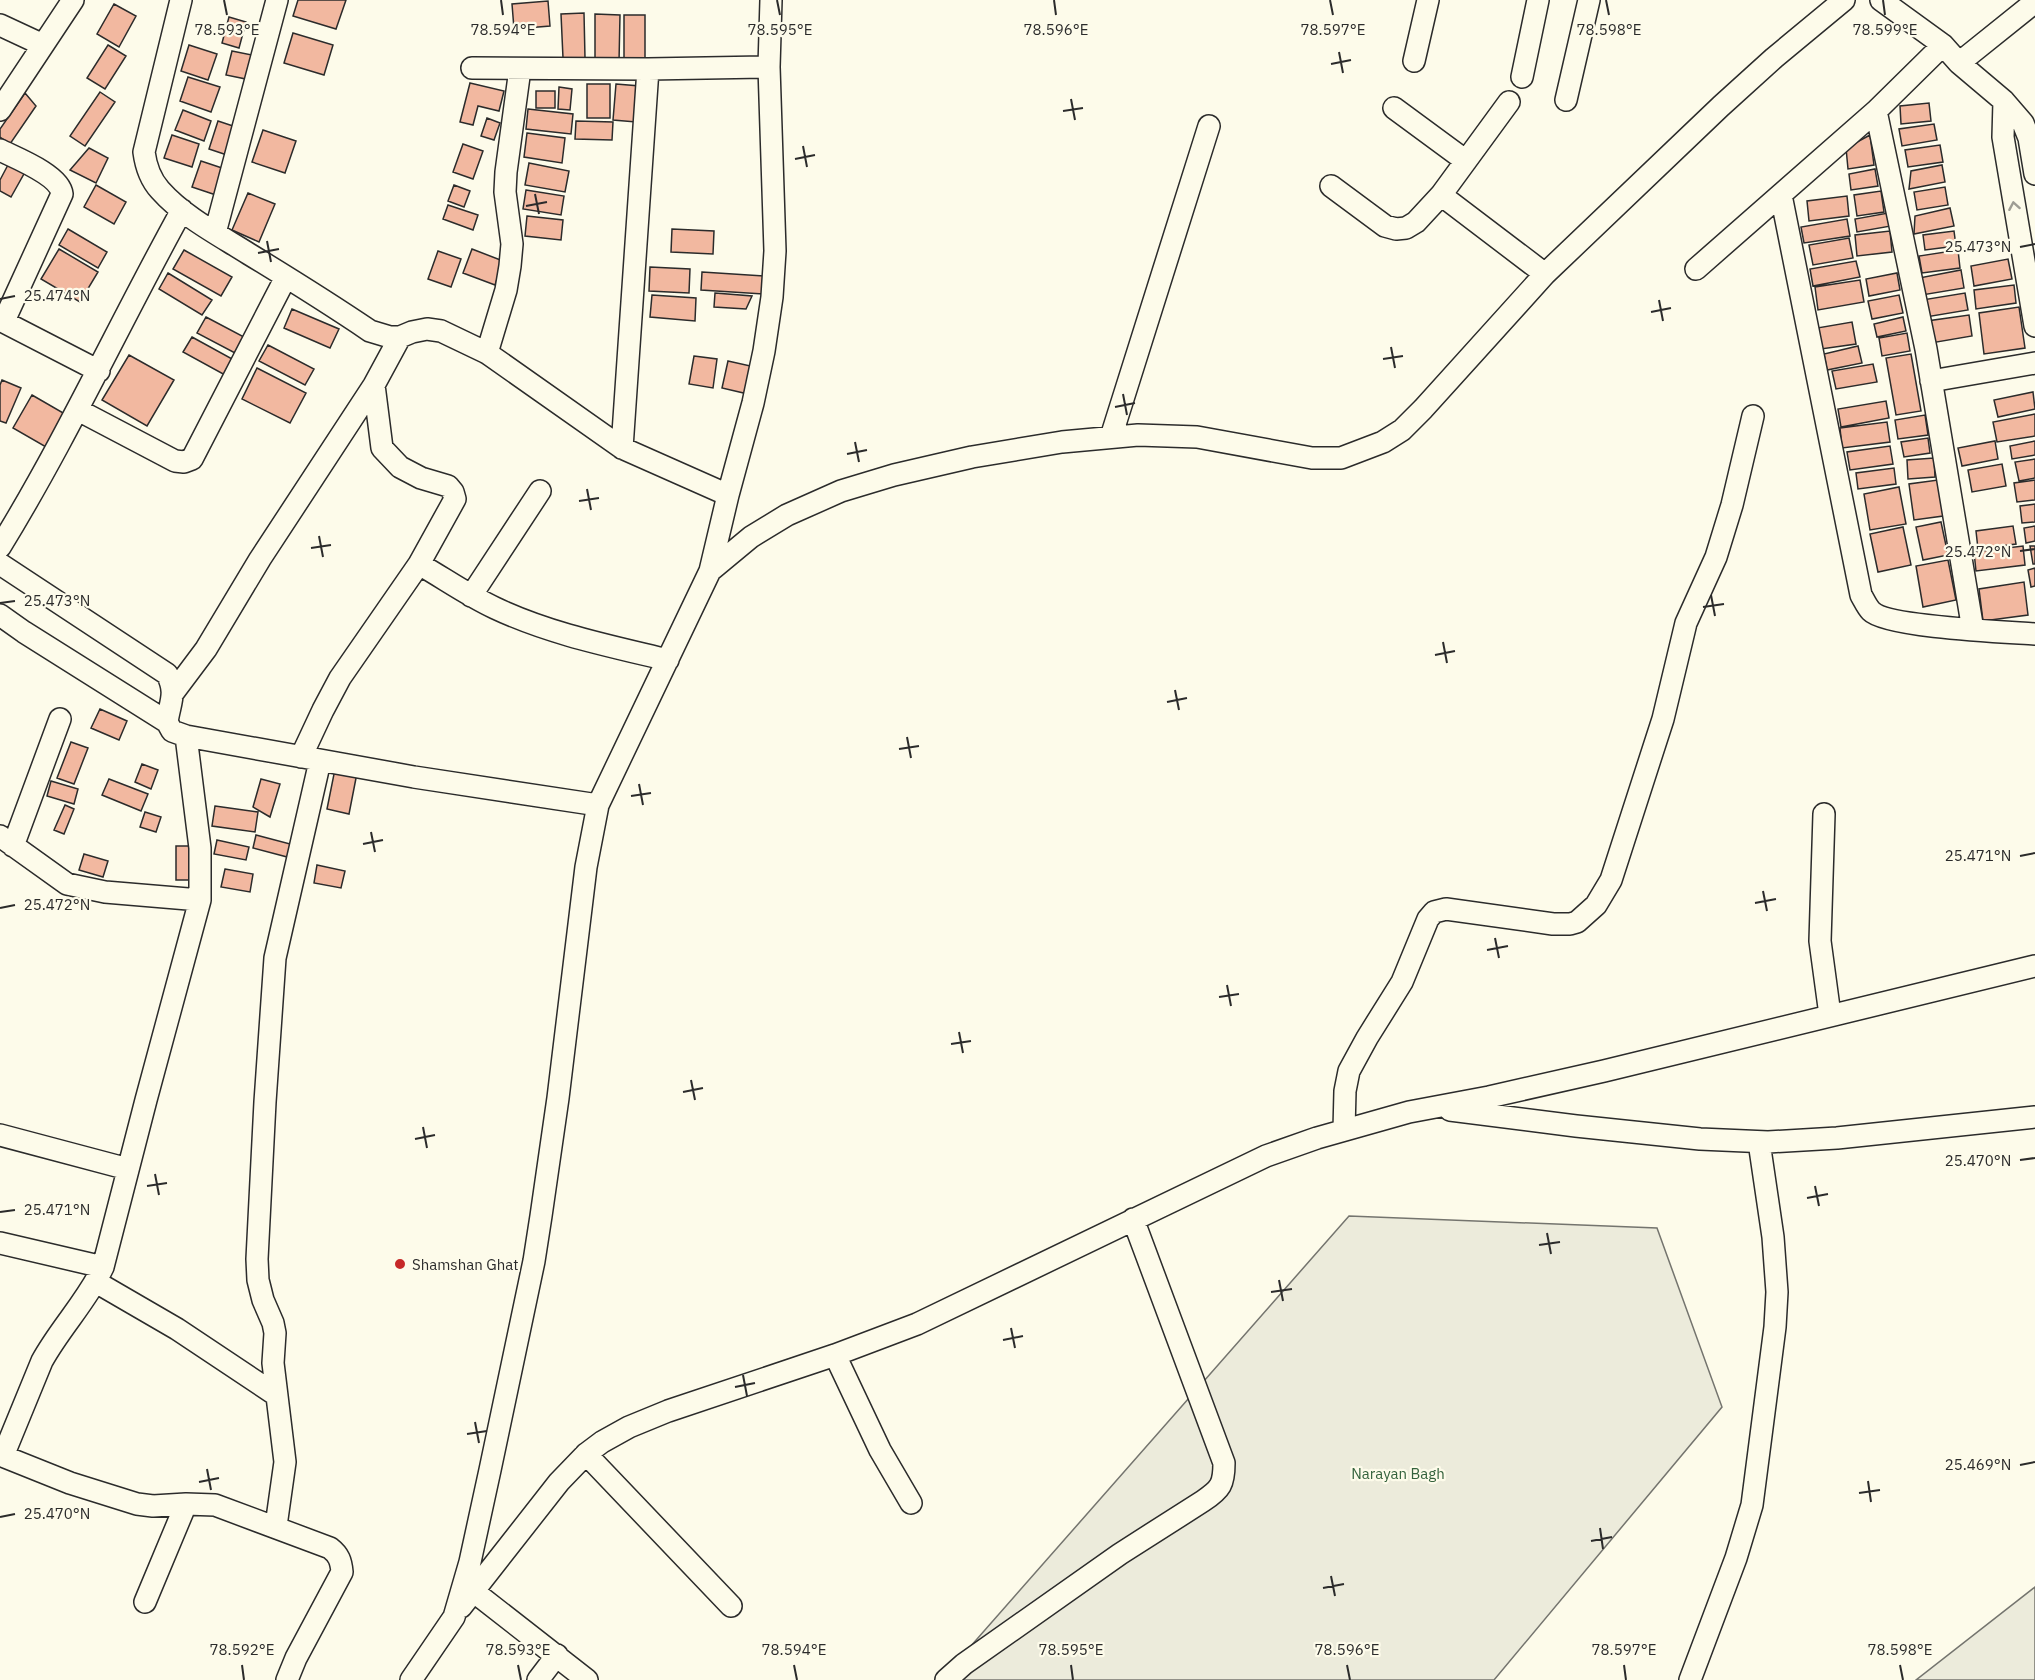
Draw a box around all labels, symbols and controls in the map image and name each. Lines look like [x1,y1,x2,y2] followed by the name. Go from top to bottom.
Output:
[195,20,259,39] text: 78.593°E
[471,20,535,39] text: 78.594°E
[748,20,812,39] text: 78.595°E
[1024,20,1088,39] text: 78.596°E
[1301,20,1365,39] text: 78.597°E
[1577,20,1641,39] text: 78.598°E
[1853,20,1917,39] text: 78.599°E
[2009,202,2021,211] one-way arrow
[1945,237,2011,256] text: 25.473°N
[24,286,90,305] text: 25.474°N
[1945,542,2011,561] text: 25.472°N
[24,591,90,610] text: 25.473°N
[1945,846,2011,865] text: 25.471°N
[24,895,90,914] text: 25.472°N
[1945,1151,2011,1170] text: 25.470°N
[24,1200,90,1219] text: 25.471°N
[412,1255,518,1274] place label: Shamshan Ghat
[393,1257,407,1271] marker: Shamshan Ghat
[1945,1455,2011,1474] text: 25.469°N
[1351,1464,1445,1483] park label: Narayan Bagh
[24,1504,90,1523] text: 25.470°N
[210,1640,274,1659] text: 78.592°E
[486,1640,550,1659] text: 78.593°E
[762,1640,826,1659] text: 78.594°E
[1039,1640,1103,1659] text: 78.595°E
[1315,1640,1379,1659] text: 78.596°E
[1592,1640,1656,1659] text: 78.597°E
[1868,1640,1932,1659] text: 78.598°E

